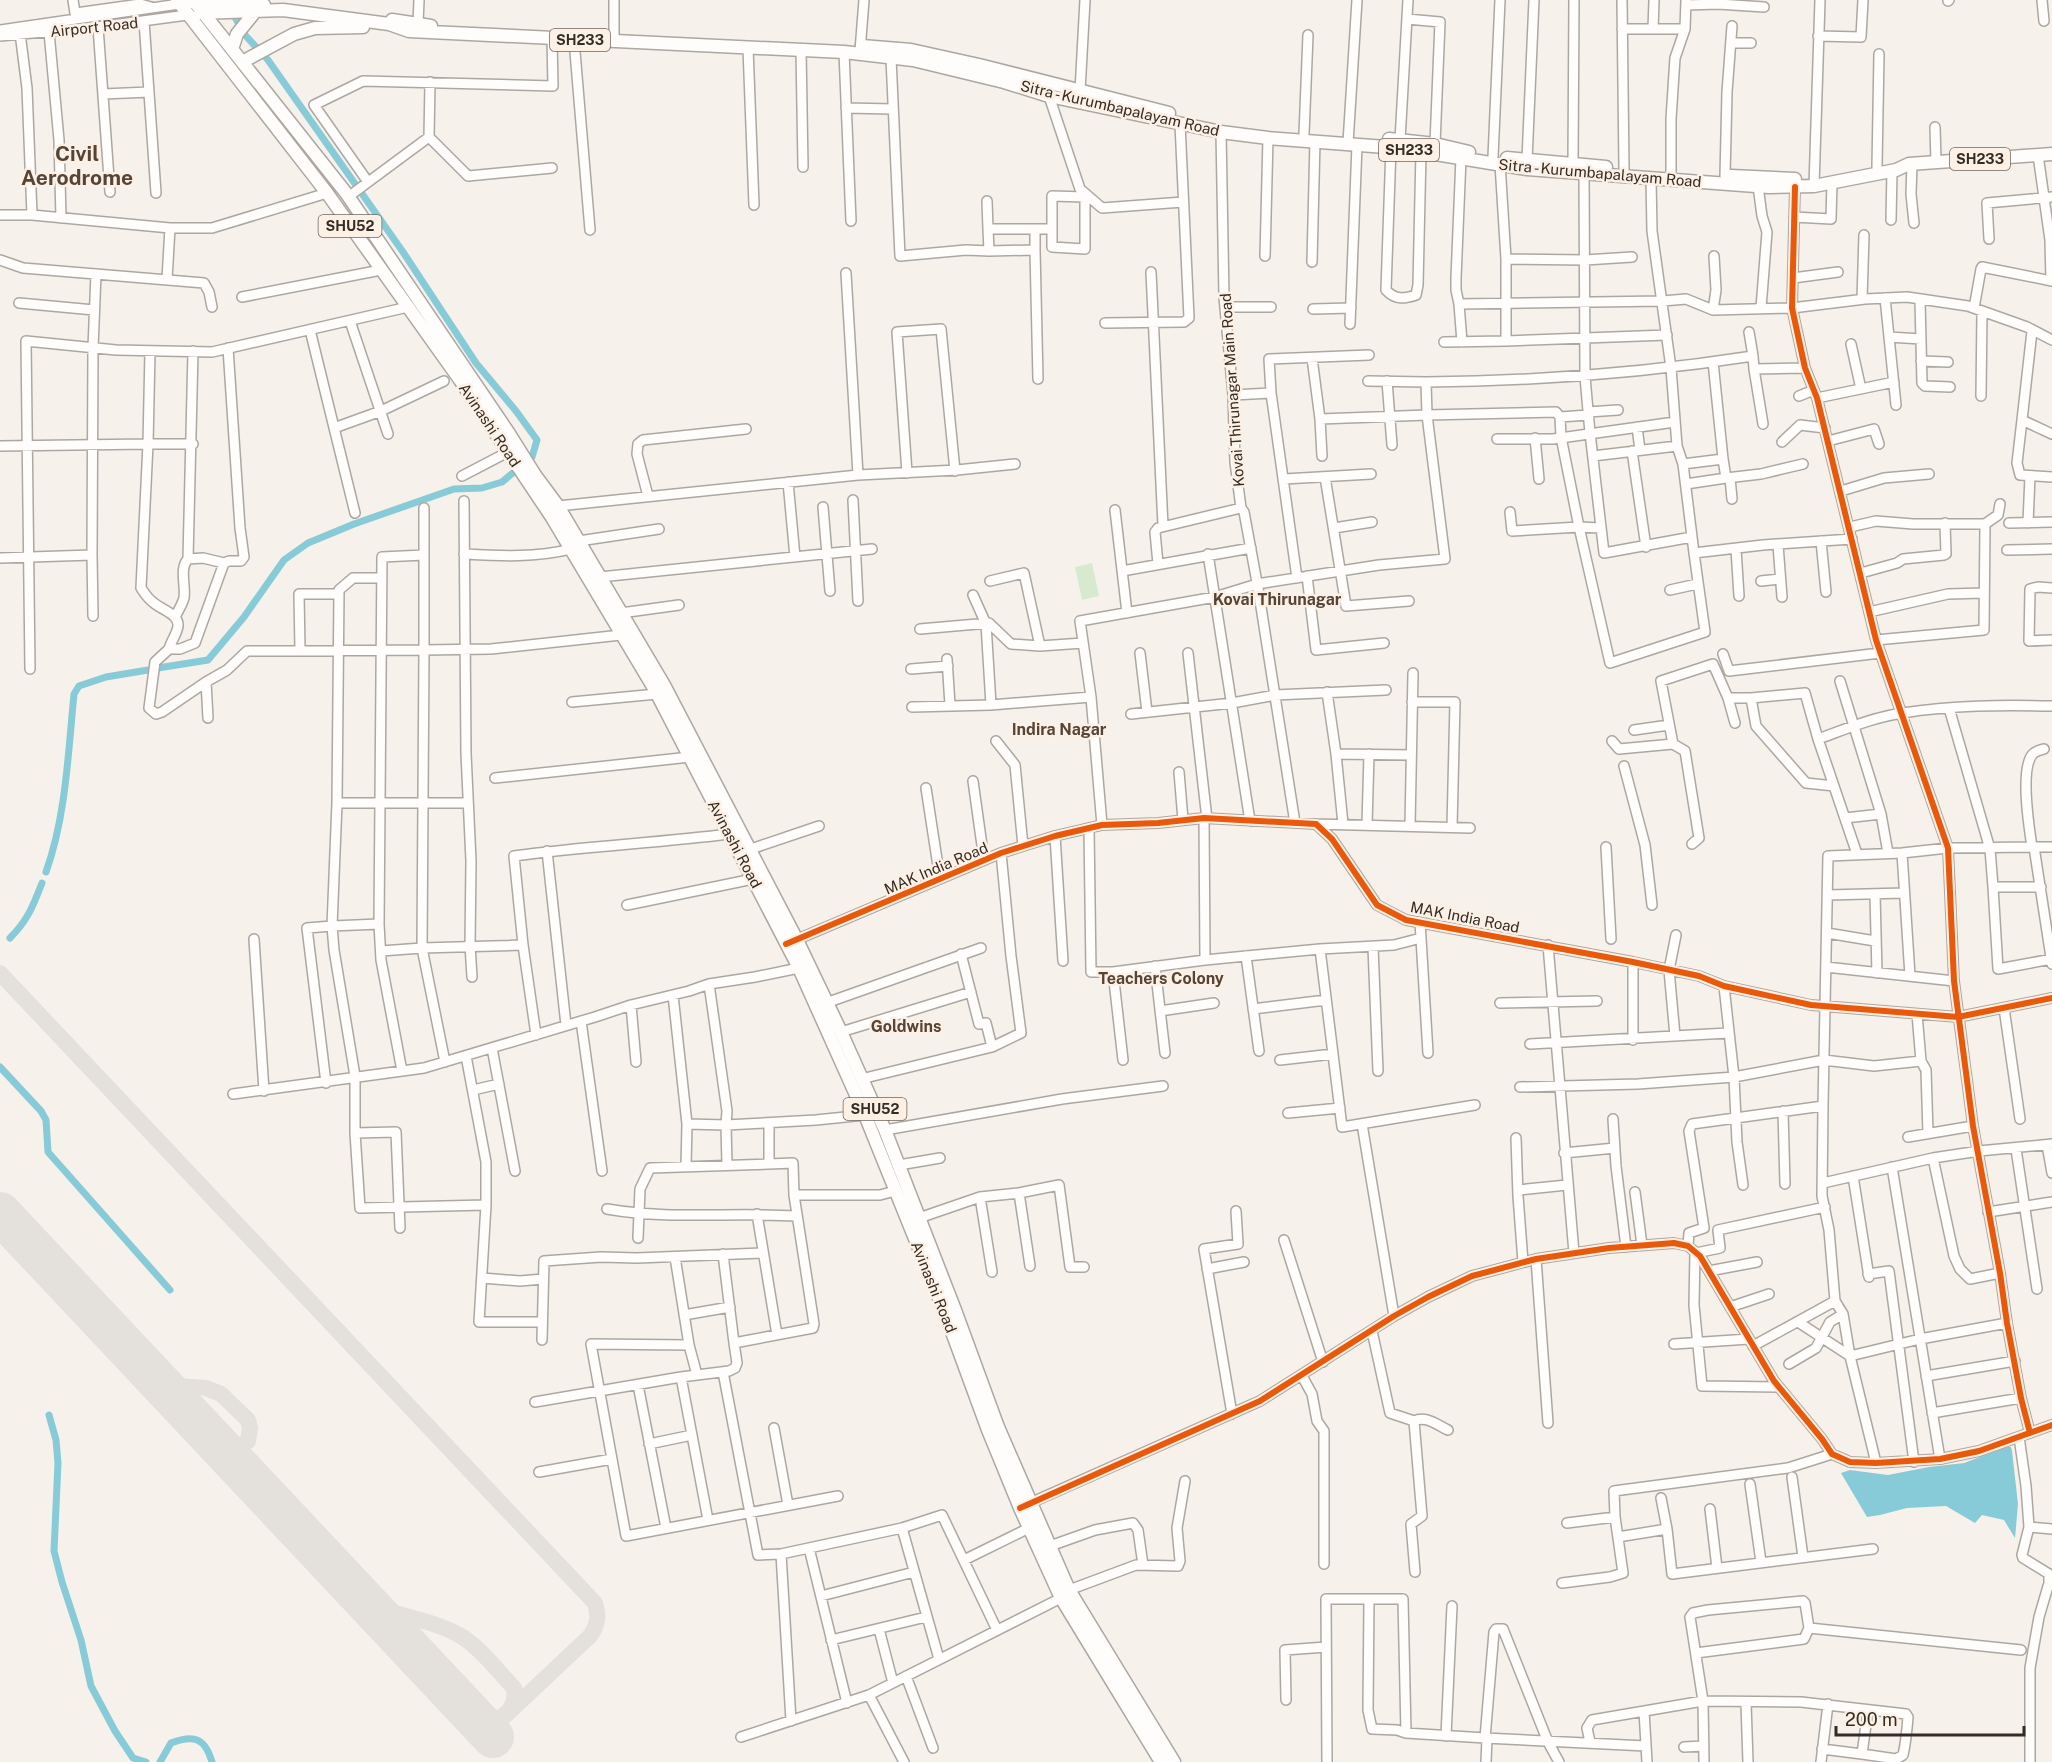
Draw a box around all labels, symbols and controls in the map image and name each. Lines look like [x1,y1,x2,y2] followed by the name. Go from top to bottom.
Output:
[49,14,139,40] street label: Airport Road
[550,29,610,51] road number: SH233
[1019,77,1221,139] street label: Sitra - Kurumbapalayam Road
[1379,139,1439,161] road number: SH233
[21,141,133,190] district label: Civil Aerodrome
[1950,148,2010,170] road number: SH233
[1498,156,1702,190] street label: Sitra - Kurumbapalayam Road
[318,215,382,237] road number: SHU52
[1217,293,1247,487] street label: Kovai Thirunagar Main Road
[456,380,524,470] street label: Avinashi Road
[1213,590,1342,609] district label: Kovai Thirunagar
[1012,720,1107,739] district label: Indira Nagar
[705,797,765,891] street label: Avinashi Road
[882,839,990,897] street label: MAK India Road
[1409,898,1521,936] street label: MAK India Road
[1098,969,1224,988] district label: Teachers Colony
[871,1017,941,1036] district label: Goldwins
[844,1098,906,1120] road number: SHU52
[908,1239,960,1335] street label: Avinashi Road
[1836,1699,2024,1737] scale bar
[1845,1709,1898,1730] text: 200 m

